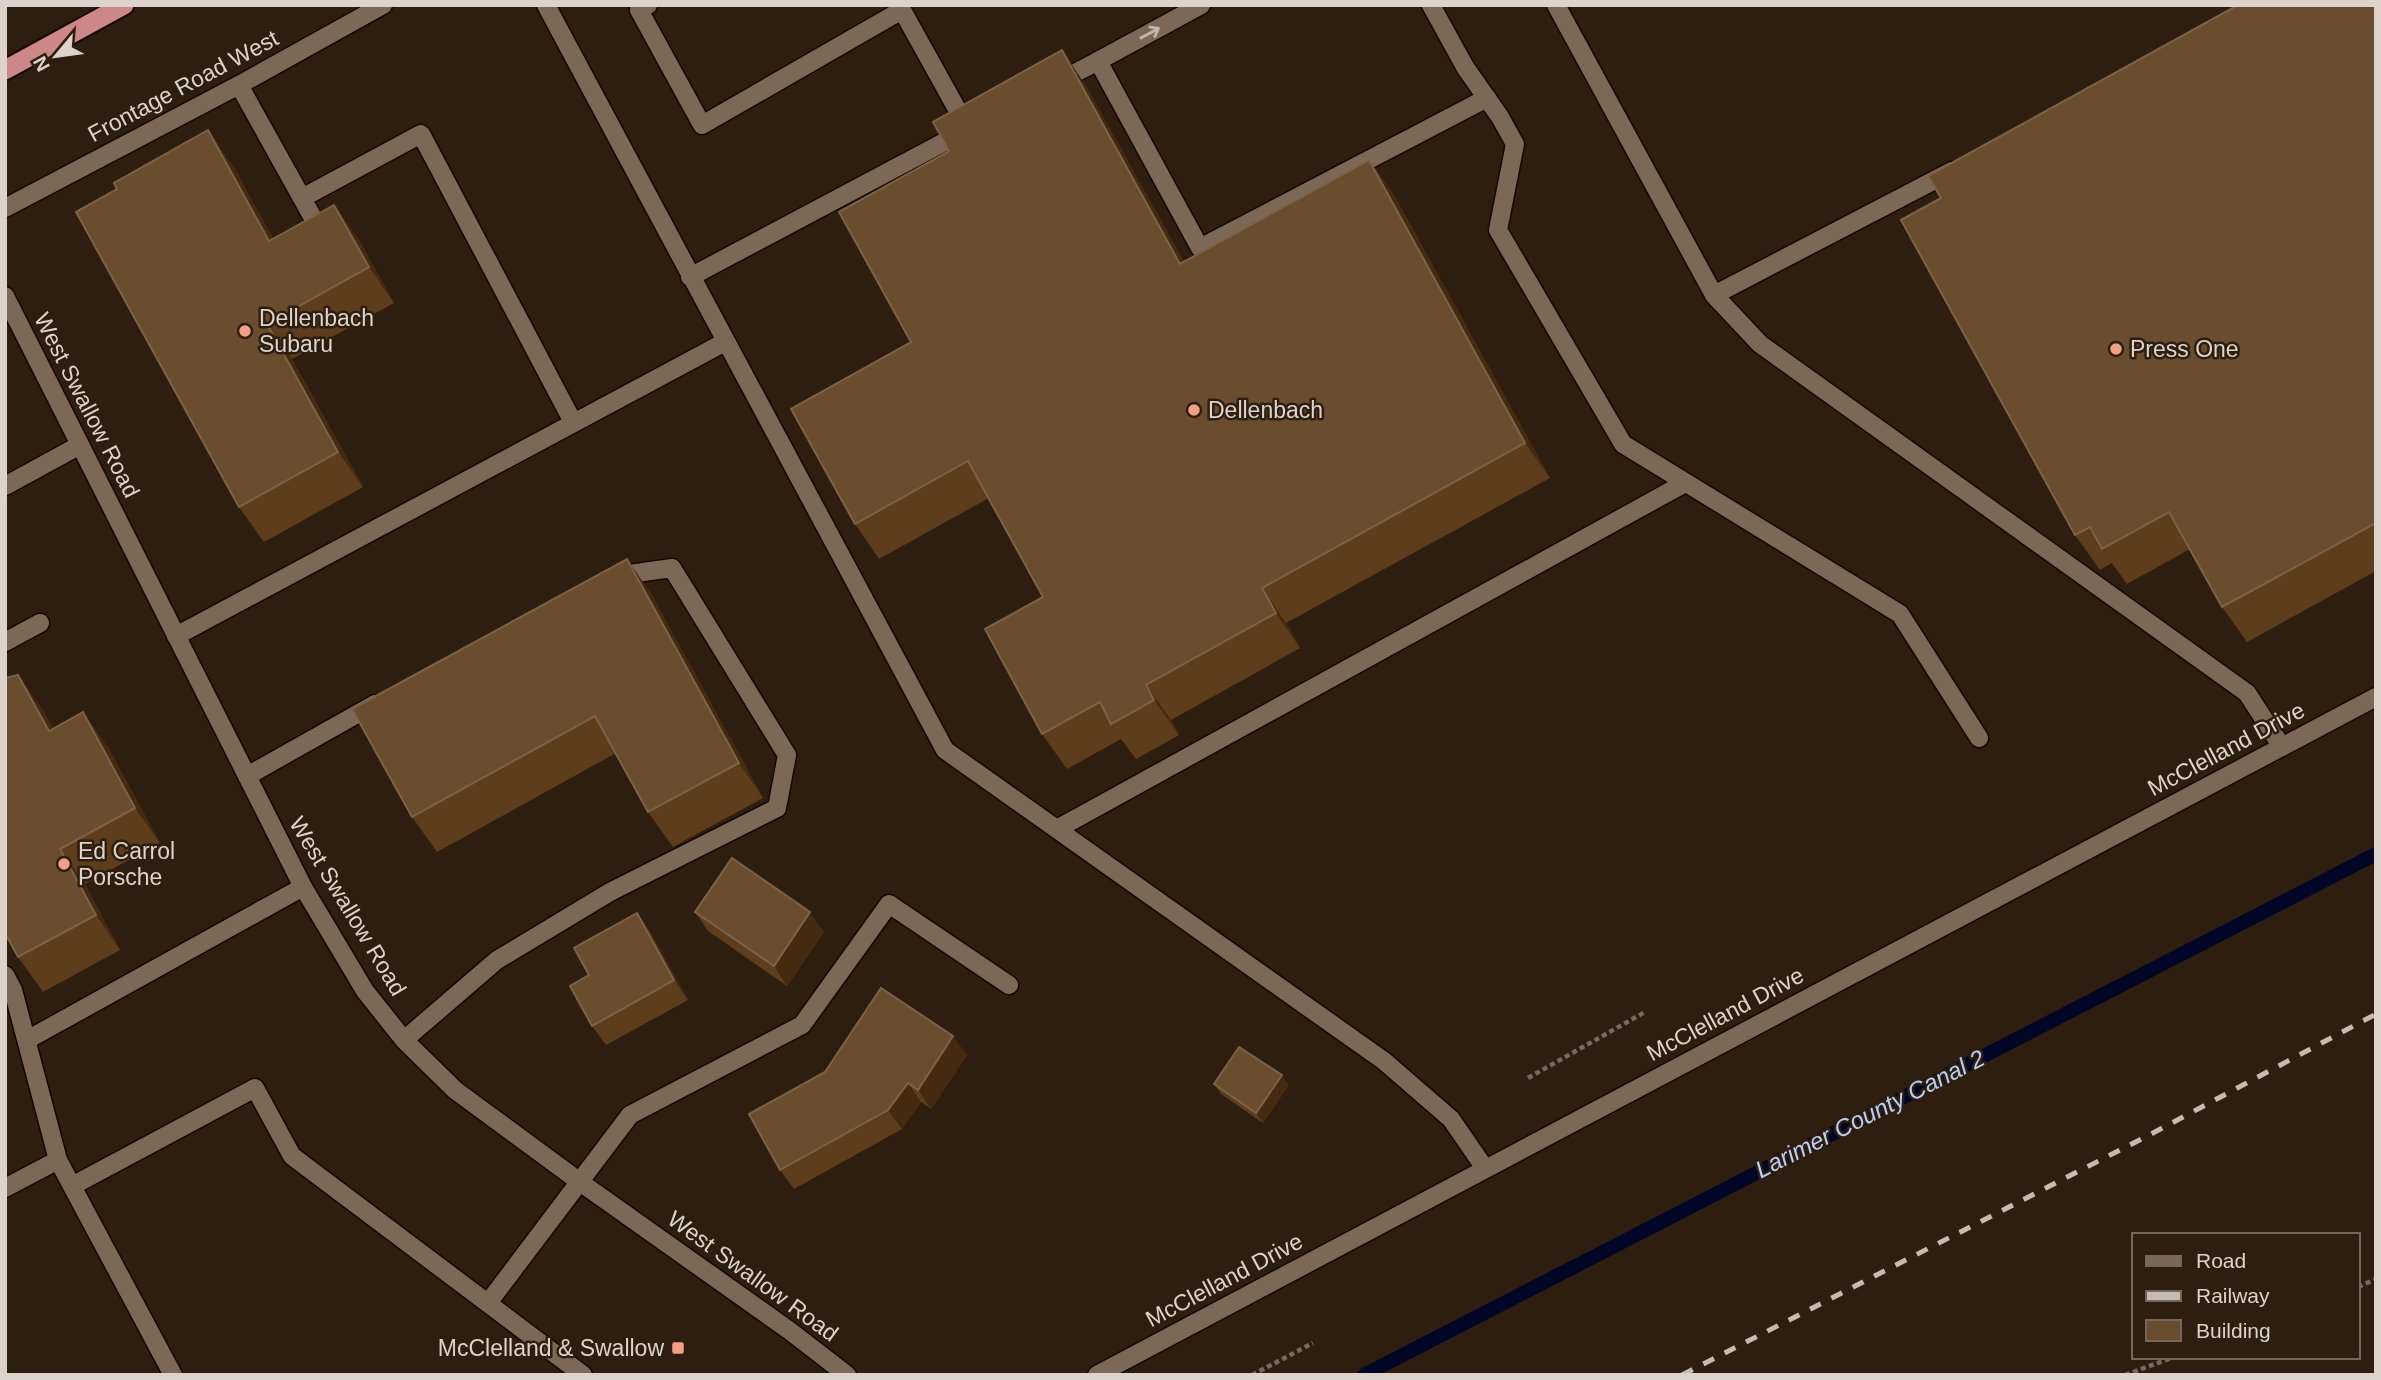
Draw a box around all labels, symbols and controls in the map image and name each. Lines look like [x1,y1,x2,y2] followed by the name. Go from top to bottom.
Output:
[21,21,91,91] north arrow
[83,25,283,147] street label: Frontage Road West
[1139,26,1159,40] one-way arrow
[29,53,54,75] text: N
[259,305,374,357] place label: Dellenbach Subaru
[29,308,145,502] street label: West Swallow Road
[237,323,253,339] marker: Dellenbach Subaru
[2130,336,2239,362] place label: Press One
[2108,341,2124,357] marker: Press One
[1208,397,1323,423] place label: Dellenbach
[1186,402,1202,418] marker: Dellenbach
[2143,697,2309,801] street label: McClelland Drive
[284,812,412,1000] street label: West Swallow Road
[78,838,175,890] place label: Ed Carrol Porsche
[56,856,72,872] marker: Ed Carrol Porsche
[1642,962,1808,1066] street label: McClelland Drive
[1751,1044,1989,1183] water label: Larimer County Canal 2
[663,1205,843,1347] street label: West Swallow Road
[1141,1228,1307,1332] street label: McClelland Drive
[2132,1233,2360,1359] legend
[2196,1249,2246,1272] text: Road
[2196,1284,2270,1307] text: Railway
[2196,1319,2271,1342] text: Building
[438,1335,664,1361] place label: McClelland & Swallow
[670,1340,686,1356] marker: McClelland & Swallow

